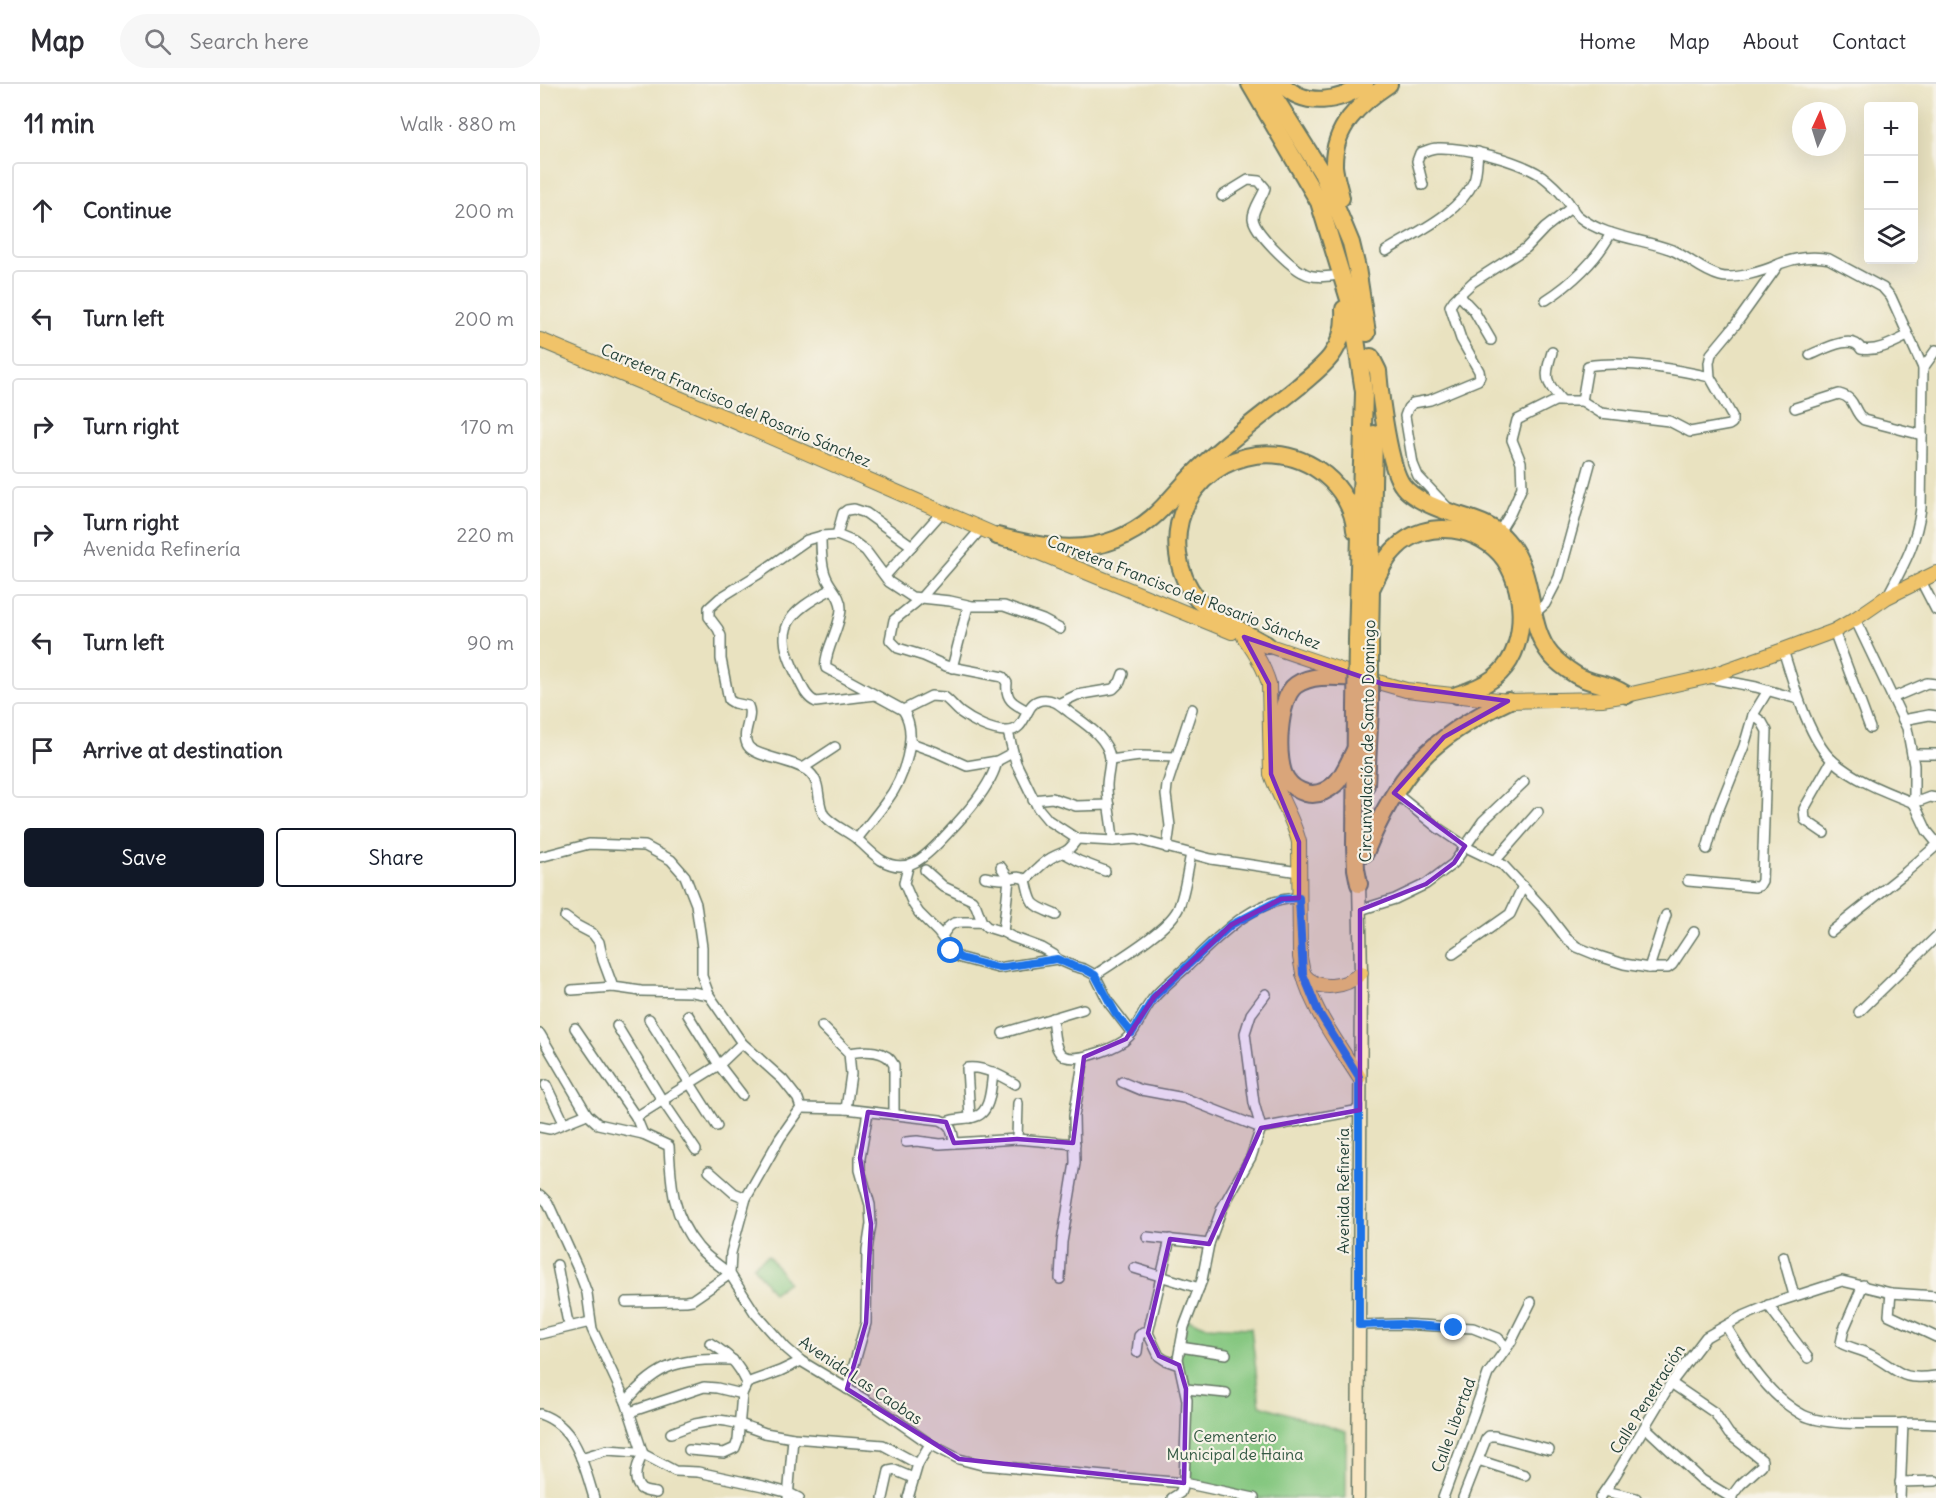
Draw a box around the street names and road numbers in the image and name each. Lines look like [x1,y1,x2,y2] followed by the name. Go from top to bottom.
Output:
[598,339,874,471] street label: Carretera Francisco del Rosario Sánchez
[1044,530,1324,654] street label: Carretera Francisco del Rosario Sánchez
[1355,620,1379,862] street label: Circunvalación de Santo Domingo
[1333,1128,1353,1254] street label: Avenida Refinería
[796,1331,926,1429] street label: Avenida Las Caobas
[1605,1341,1689,1457] street label: Calle Penetración
[1427,1375,1479,1475] street label: Calle Libertad

